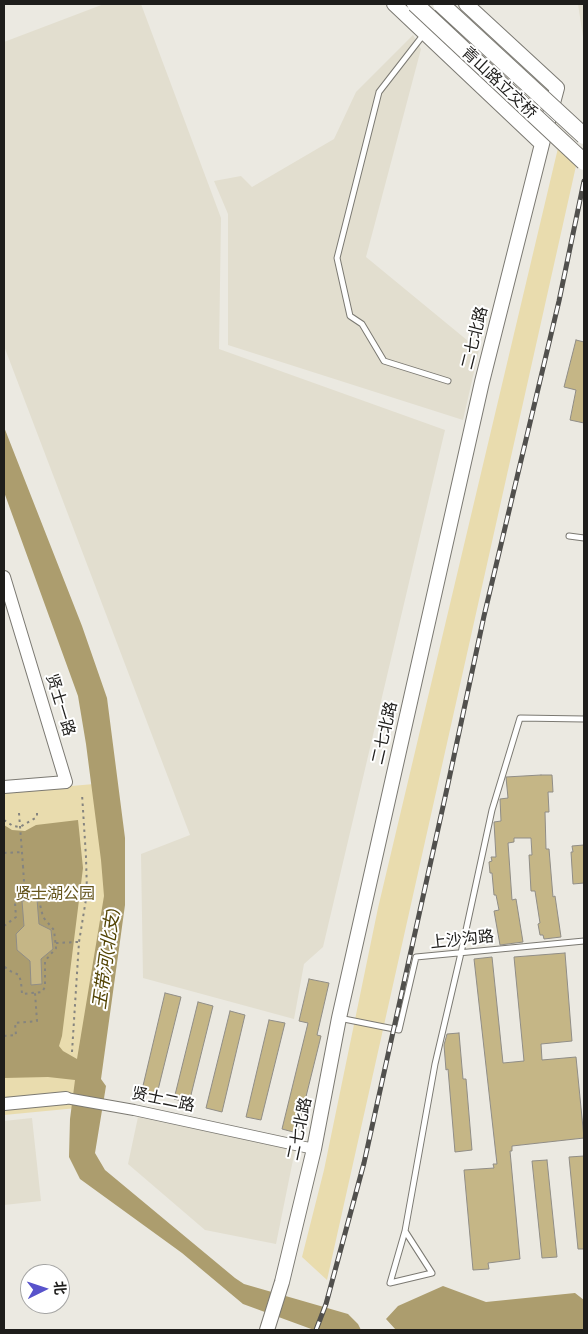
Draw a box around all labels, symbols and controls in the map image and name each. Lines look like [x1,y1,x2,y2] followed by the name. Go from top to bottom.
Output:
[457,43,541,123] street label: 青山路立交桥
[458,305,492,371] street label: 二七北路
[41,672,79,738] street label: 贤士一路
[368,700,402,766] street label: 二七北路
[15,884,95,904] park label: 贤士湖公园
[89,907,125,1011] water label: 玉带河(北支)
[429,927,495,953] street label: 上沙沟路
[130,1084,196,1116] street label: 贤士二路
[284,1096,316,1162] street label: 二七北路
[20,1264,70,1314] north arrow
[50,1280,68,1296] text: 北

